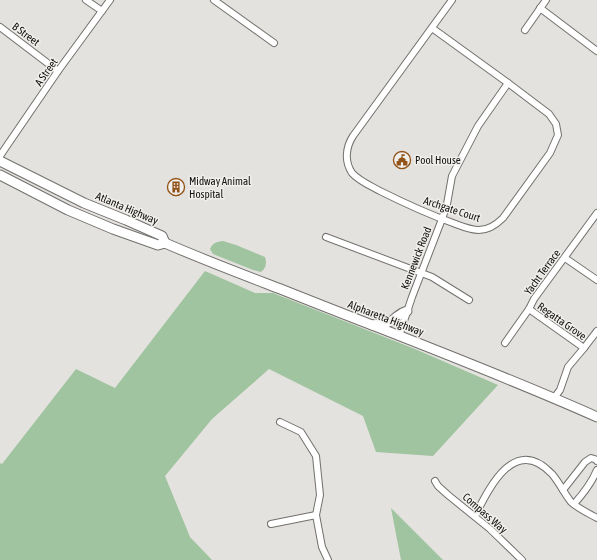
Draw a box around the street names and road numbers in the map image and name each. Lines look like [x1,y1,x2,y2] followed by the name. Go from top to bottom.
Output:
[10,20,42,48] street label: B Street
[32,56,60,88] street label: A Street
[94,189,161,227] street label: Atlanta Highway
[422,194,482,224] street label: Archgate Court
[399,225,433,291] street label: Kennewick Road
[522,247,562,297] street label: Yacht Terrace
[346,298,426,338] street label: Alpharetta Highway
[535,300,589,342] street label: Regatta Grove
[460,490,510,536] street label: Compass Way

